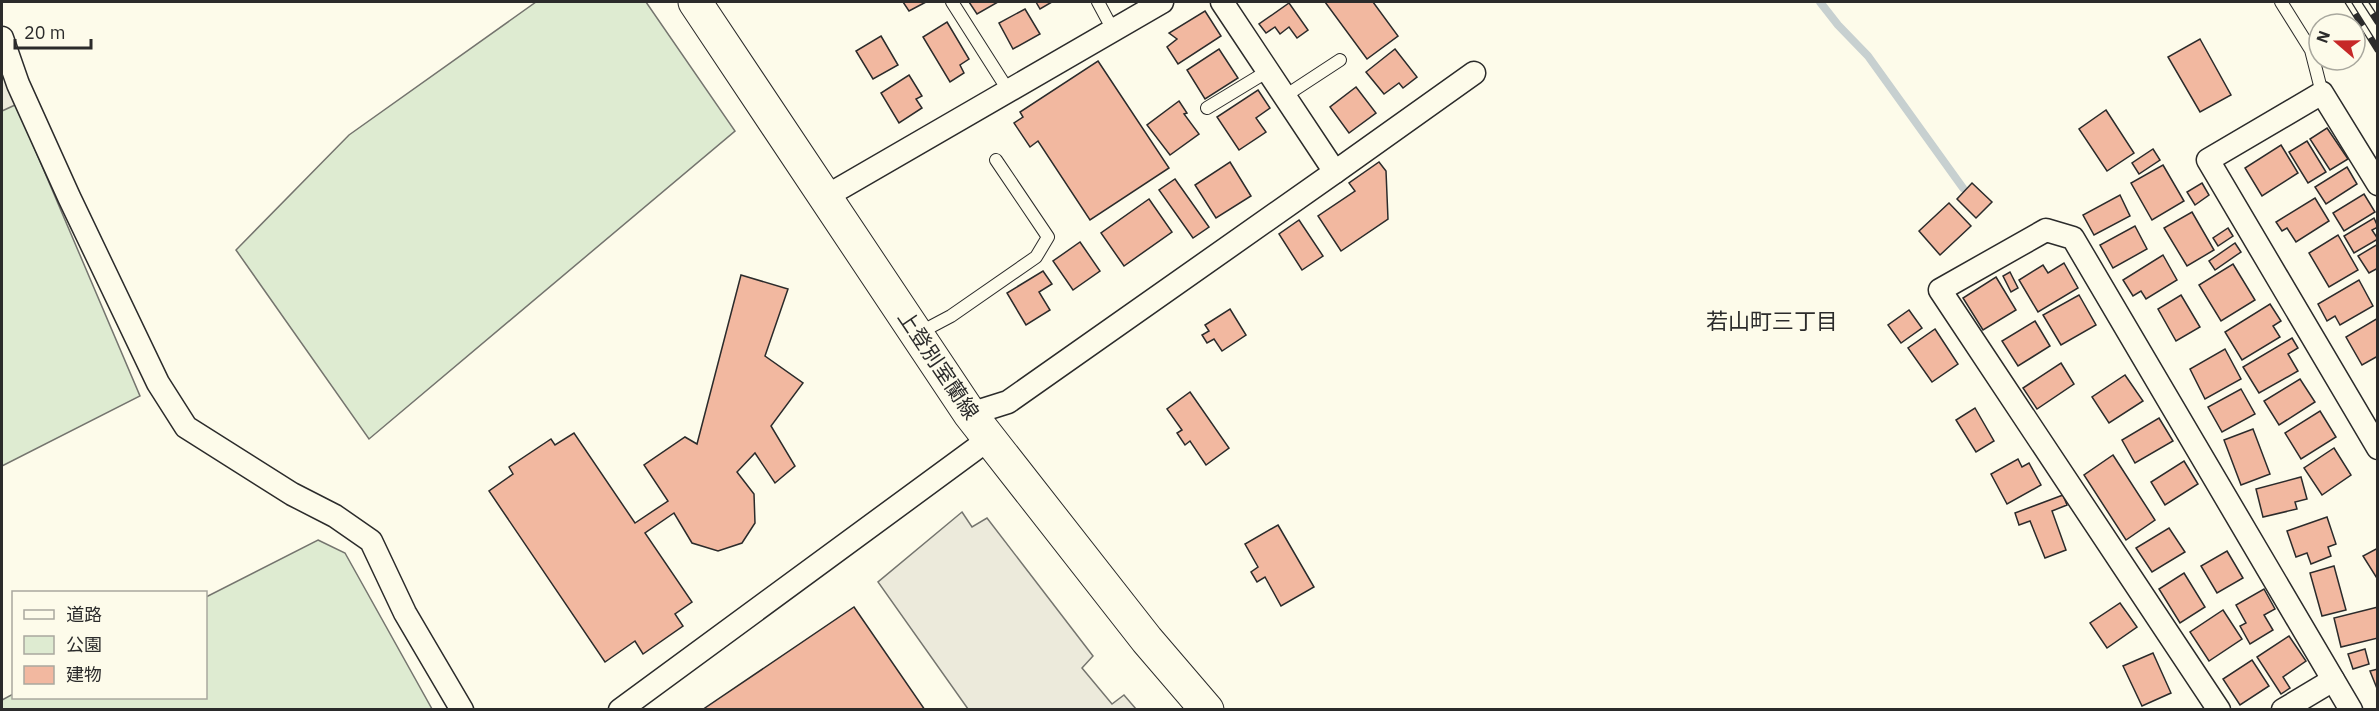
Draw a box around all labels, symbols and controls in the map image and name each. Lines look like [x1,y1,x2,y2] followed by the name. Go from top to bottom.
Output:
[15,12,92,50] scale bar
[2307,12,2367,72] north arrow
[24,21,66,44] text: 20 m
[2312,28,2334,46] text: N
[892,304,986,424] street label: 上登別室蘭線
[1706,306,1838,335] district label: 若山町三丁目
[12,591,207,699] legend
[66,603,102,626] text: 道路
[66,633,102,656] text: 公園
[66,663,102,686] text: 建物

